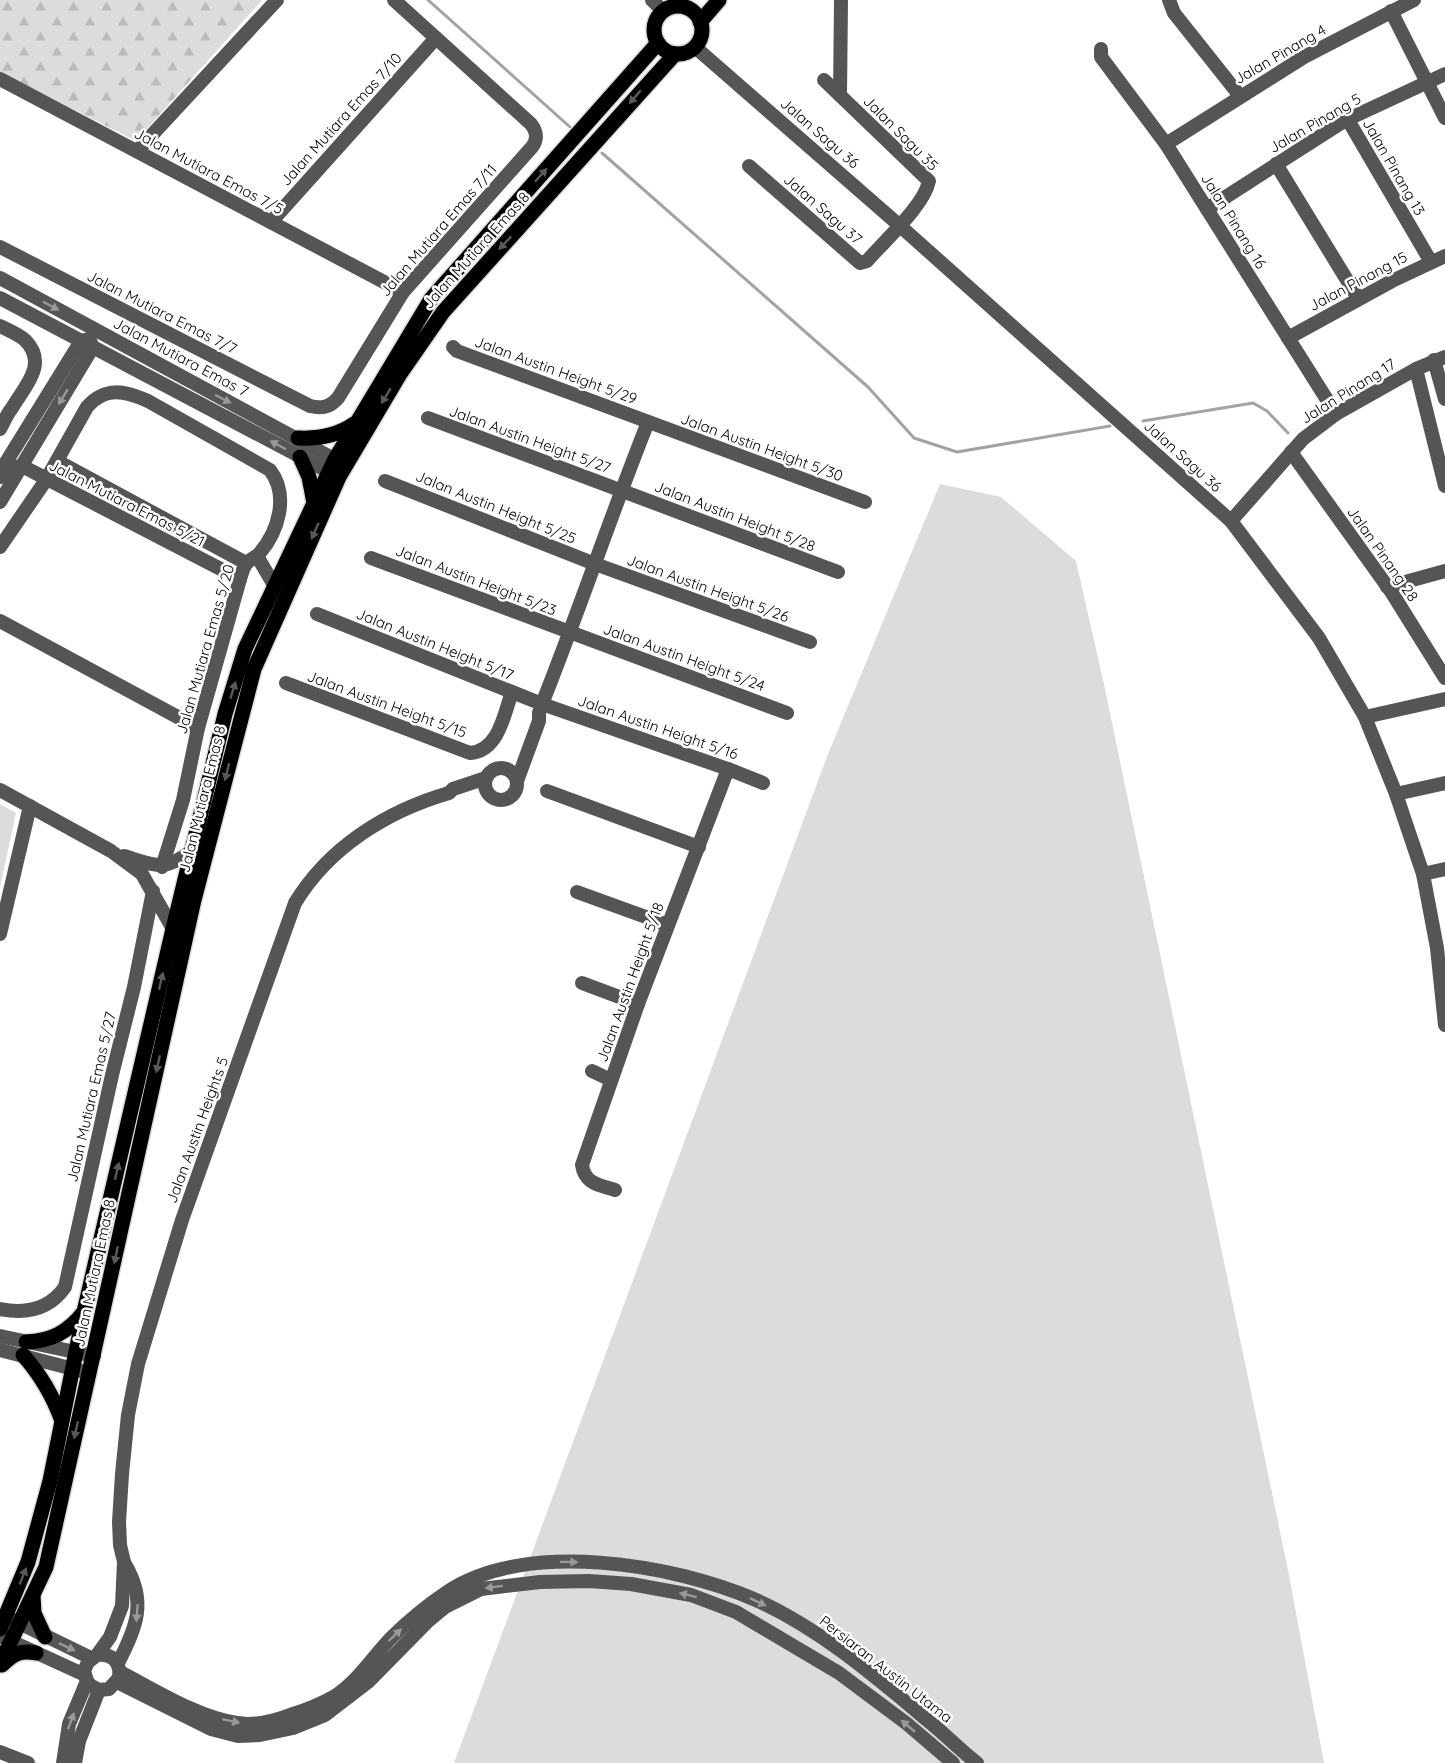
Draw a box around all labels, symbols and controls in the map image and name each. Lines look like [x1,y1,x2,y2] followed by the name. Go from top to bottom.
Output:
[1231,20,1329,88] street label: Jalan Pinang 4
[276,48,406,189] street label: Jalan Mutiara Emas 7/10
[629,89,642,105] one-way arrow
[1266,89,1364,157] street label: Jalan Pinang 5
[859,91,943,175] street label: Jalan Sagu 35
[777,94,863,172] street label: Jalan Sagu 36
[1359,115,1429,219] street label: Jalan Pinang 13
[131,124,287,218] street label: Jalan Mutiara Emas 7/5
[375,160,501,300] street label: Jalan Mutiara Emas 7/11
[534,168,547,183] one-way arrow
[780,170,866,248] street label: Jalan Sagu 37
[1197,170,1271,272] street label: Jalan Pinang 16
[419,188,533,312] street label: Jalan Mutiara Emas 8
[498,235,512,250] one-way arrow
[1306,247,1410,315] street label: Jalan Pinang 15
[84,266,240,358] street label: Jalan Mutiara Emas 7/7
[43,301,60,311] one-way arrow
[110,314,252,400] street label: Jalan Mutiara Emas 7
[472,332,640,408] street label: Jalan Austin Height 5/29
[1297,354,1399,428] street label: Jalan Pinang 17
[381,388,392,404] one-way arrow
[57,389,68,405] one-way arrow
[215,394,232,404] one-way arrow
[447,401,614,477] street label: Jalan Austin Height 5/27
[678,409,846,485] street label: Jalan Austin Height 5/30
[1140,416,1226,496] street label: Jalan Sagu 36
[269,440,286,450] one-way arrow
[46,455,208,551] street label: Jalan Mutiara Emas 5/21
[413,466,579,548] street label: Jalan Austin Height 5/25
[652,476,818,556] street label: Jalan Austin Height 5/28
[1343,503,1423,605] street label: Jalan Pinang 28
[311,522,320,539] one-way arrow
[393,541,559,620] street label: Jalan Austin Height 5/23
[624,550,792,626] street label: Jalan Austin Height 5/26
[172,562,238,736] street label: Jalan Mutiara Emas 5/20
[354,604,517,684] street label: Jalan Austin Height 5/17
[601,619,768,695] street label: Jalan Austin Height 5/24
[305,666,469,742] street label: Jalan Austin Height 5/15
[229,681,238,699] one-way arrow
[575,691,741,763] street label: Jalan Austin Height 5/16
[175,724,229,874] street label: Jalan Mutiara Emas 8
[222,763,232,782] one-way arrow
[592,900,668,1064] street label: Jalan Austin Height 5/18
[157,972,166,991] one-way arrow
[62,1010,120,1184] street label: Jalan Mutiara Emas 5/27
[162,1054,232,1206] street label: Jalan Austin Heights 5
[153,1055,162,1074] one-way arrow
[113,1162,122,1181] one-way arrow
[69,1197,119,1349] street label: Jalan Mutiara Emas 8
[111,1246,121,1264] one-way arrow
[71,1421,80,1440] one-way arrow
[559,1557,578,1567] one-way arrow
[18,1566,28,1584] one-way arrow
[485,1583,504,1592] one-way arrow
[679,1590,697,1600] one-way arrow
[749,1597,766,1606] one-way arrow
[132,1604,141,1623] one-way arrow
[816,1611,956,1727] street label: Persiaran Austin Utama
[387,1629,401,1643] one-way arrow
[59,1643,76,1652] one-way arrow
[66,1712,76,1730] one-way arrow
[222,1717,241,1726] one-way arrow
[900,1719,916,1732] one-way arrow

